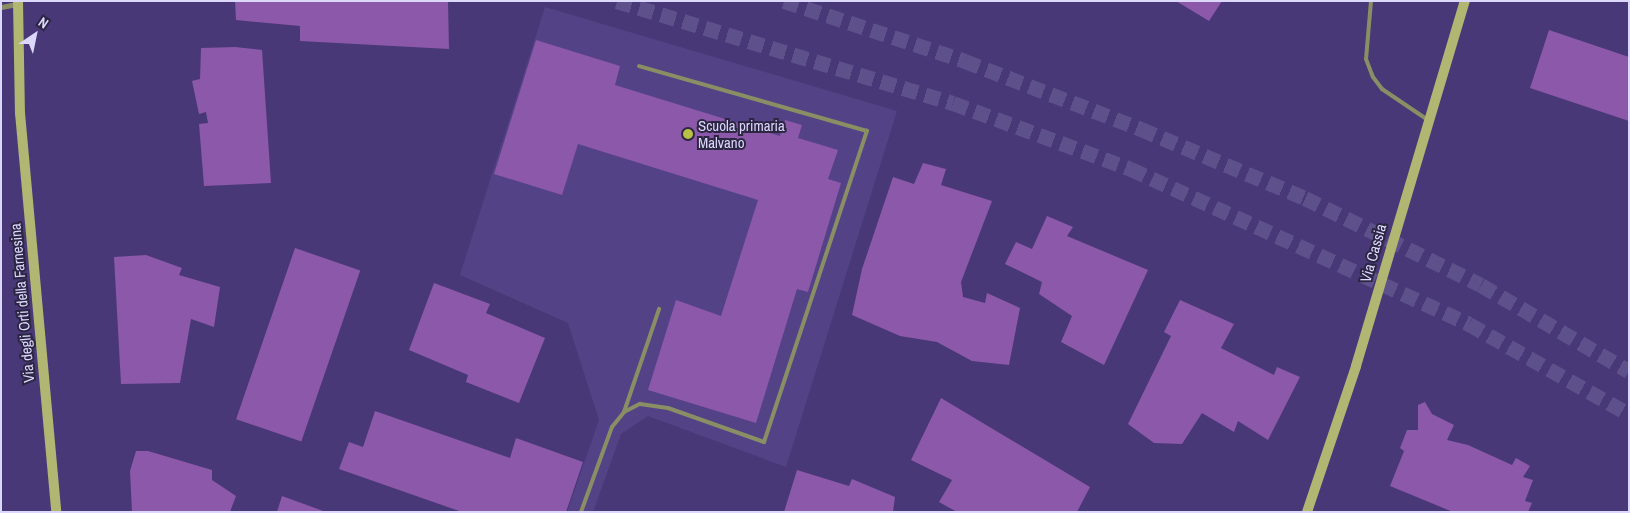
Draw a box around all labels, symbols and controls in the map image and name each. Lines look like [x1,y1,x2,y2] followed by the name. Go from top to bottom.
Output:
[10,10,60,60] north arrow
[35,13,52,32] text: N
[698,116,785,151] place label: Scuola primaria Malvano
[682,128,694,140] marker: Scuola primaria Malvano
[1356,222,1390,284] street label: Via Cassia
[6,223,38,383] street label: Via degli Orti della Farnesina

